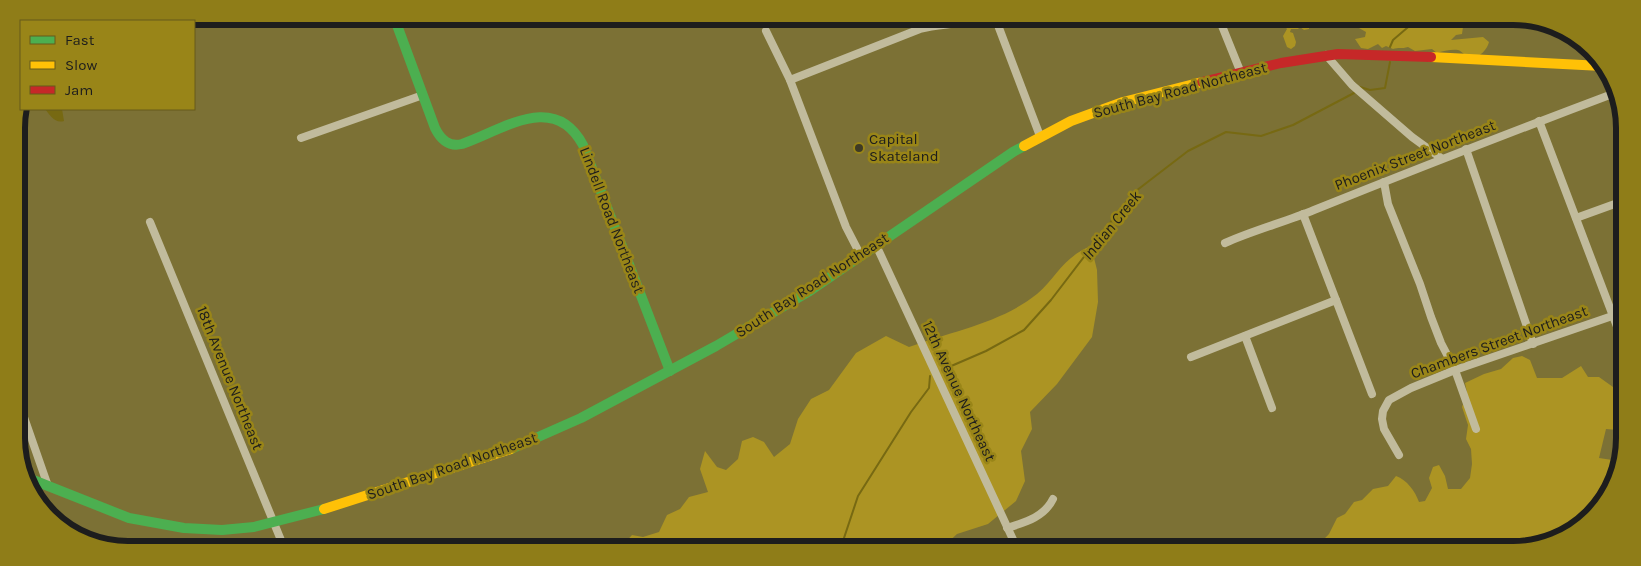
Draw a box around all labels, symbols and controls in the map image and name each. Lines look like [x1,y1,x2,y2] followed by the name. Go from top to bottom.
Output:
[20,20,195,110] legend
[65,31,95,49] text: Fast
[65,56,97,74] text: Slow
[1091,58,1269,122] street label: South Bay Road Northeast
[65,81,93,99] text: Jam
[1332,116,1498,194] street label: Phoenix Street Northeast
[869,130,939,165] place label: Capital Skateland
[853,142,865,154] marker: Capital Skateland
[576,144,648,296] street label: Lindell Road Northeast
[1078,186,1145,264] water label: Indian Creek
[732,229,892,341] street label: South Bay Road Northeast
[1408,301,1590,382] street label: Chambers Street Northeast
[193,304,267,453] street label: 18th Avenue Northeast
[919,318,1000,464] street label: 12th Avenue Northeast
[365,428,540,504] street label: South Bay Road Northeast

